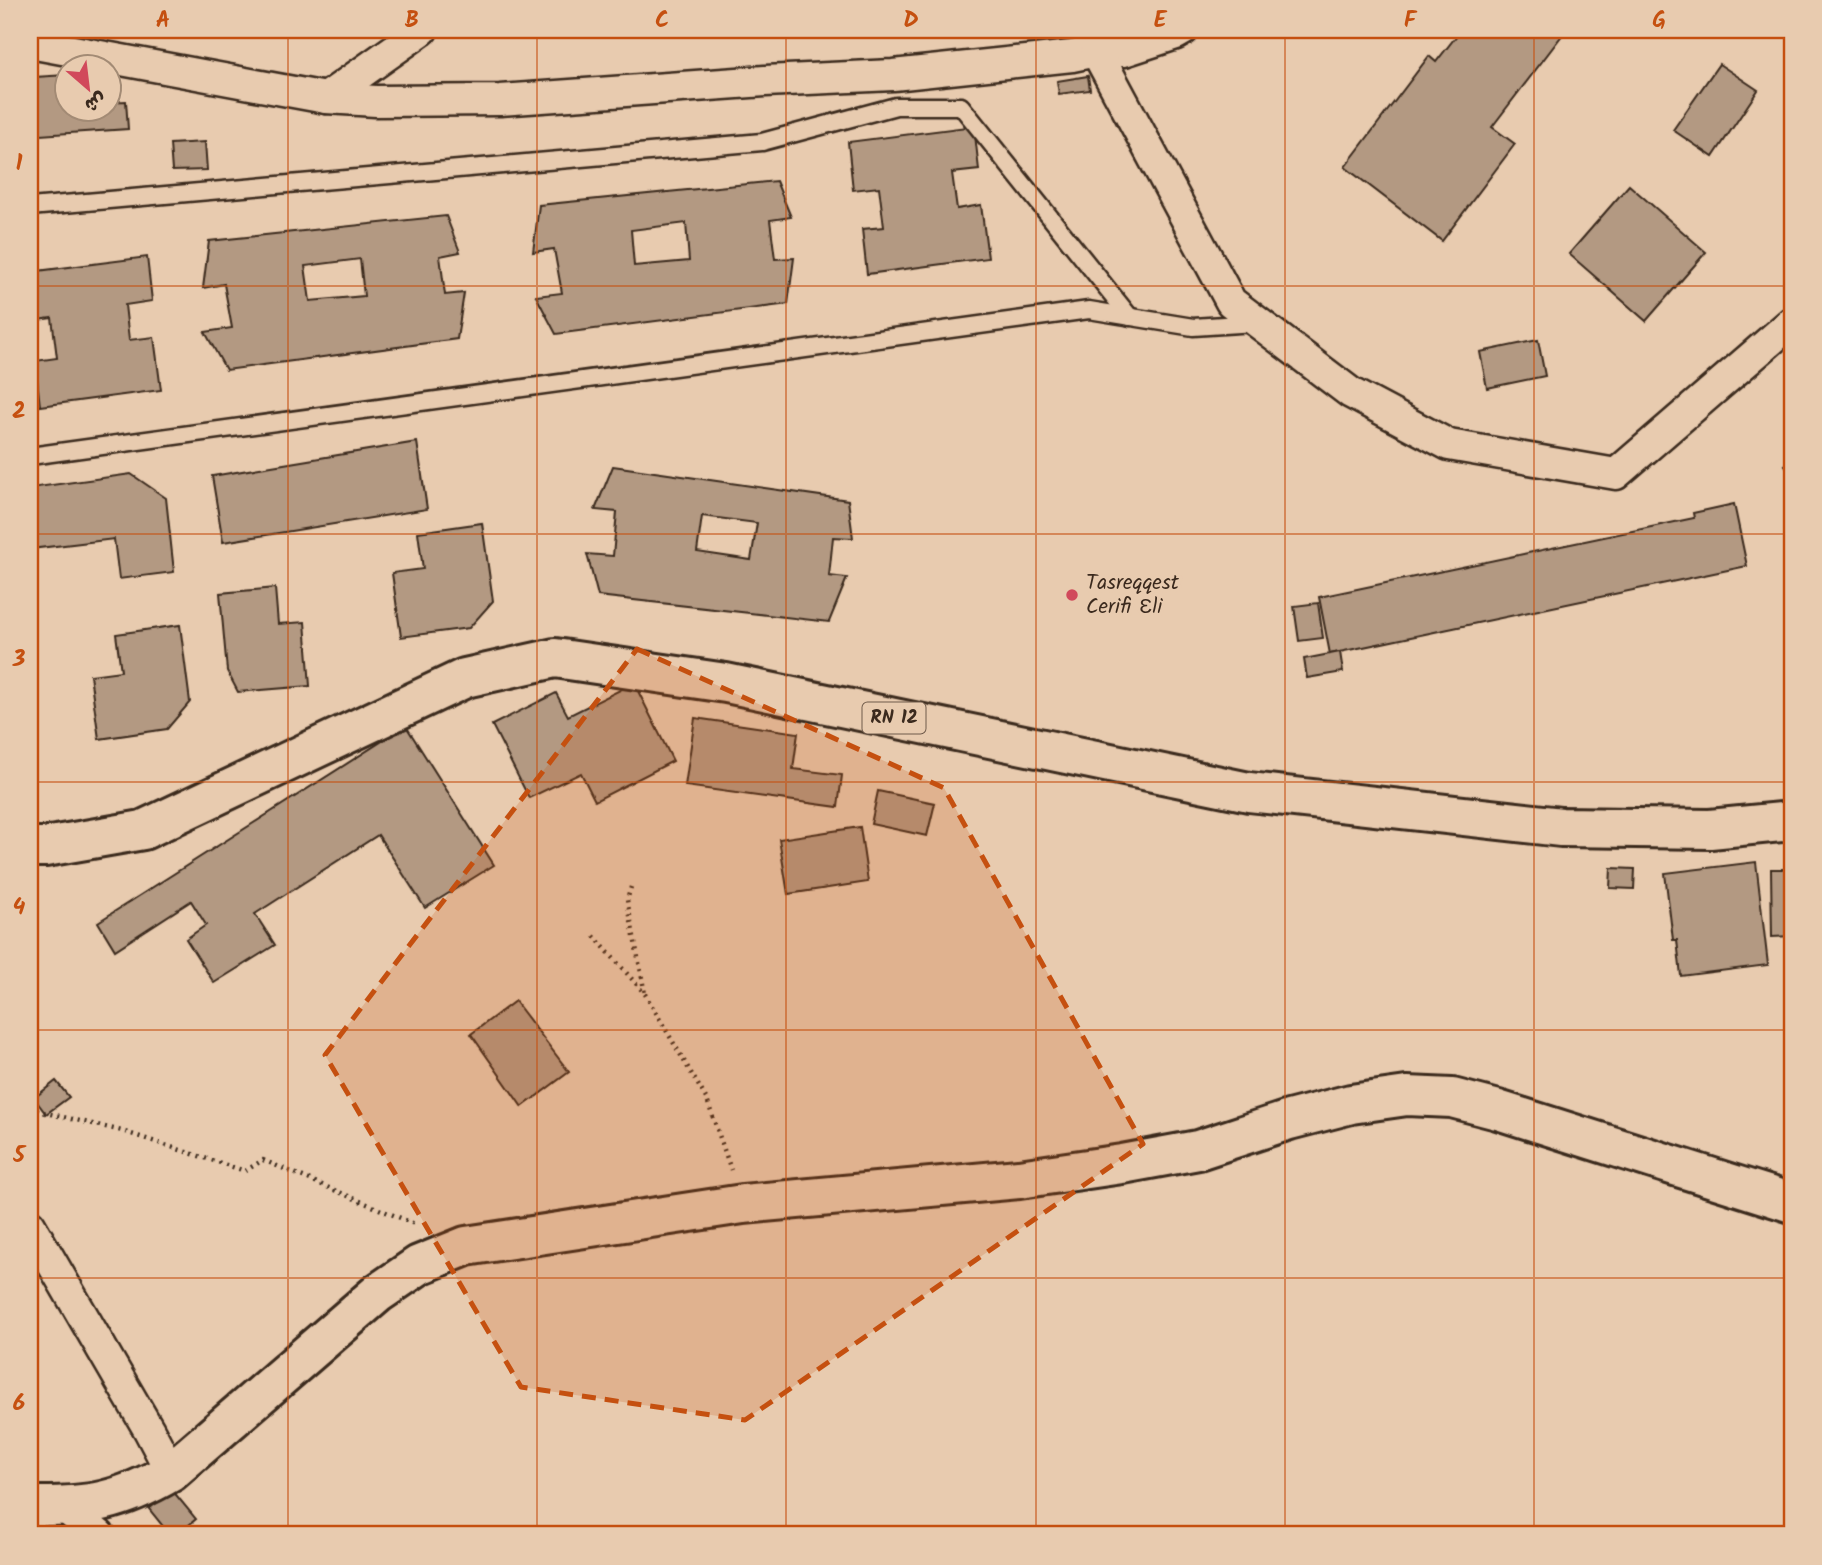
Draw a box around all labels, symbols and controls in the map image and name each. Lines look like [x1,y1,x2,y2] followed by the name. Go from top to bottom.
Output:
[156,3,170,39] text: A
[405,3,419,39] text: B
[655,3,669,39] text: C
[903,3,919,39] text: D
[1154,3,1168,39] text: E
[1404,3,1418,39] text: F
[1652,3,1666,39] text: G
[52,52,122,122] north arrow
[79,83,111,119] text: ش
[16,146,23,182] text: 1
[12,394,26,430] text: 2
[1086,567,1180,624] place label: Tasreqqest Cerifi Ɛli
[1064,587,1080,603] marker: Tasreqqest Cerifi Ɛli
[12,642,26,678] text: 3
[862,702,926,734] road number: RN 12
[13,890,26,926] text: 4
[12,1138,27,1174] text: 5
[13,1386,25,1422] text: 6

